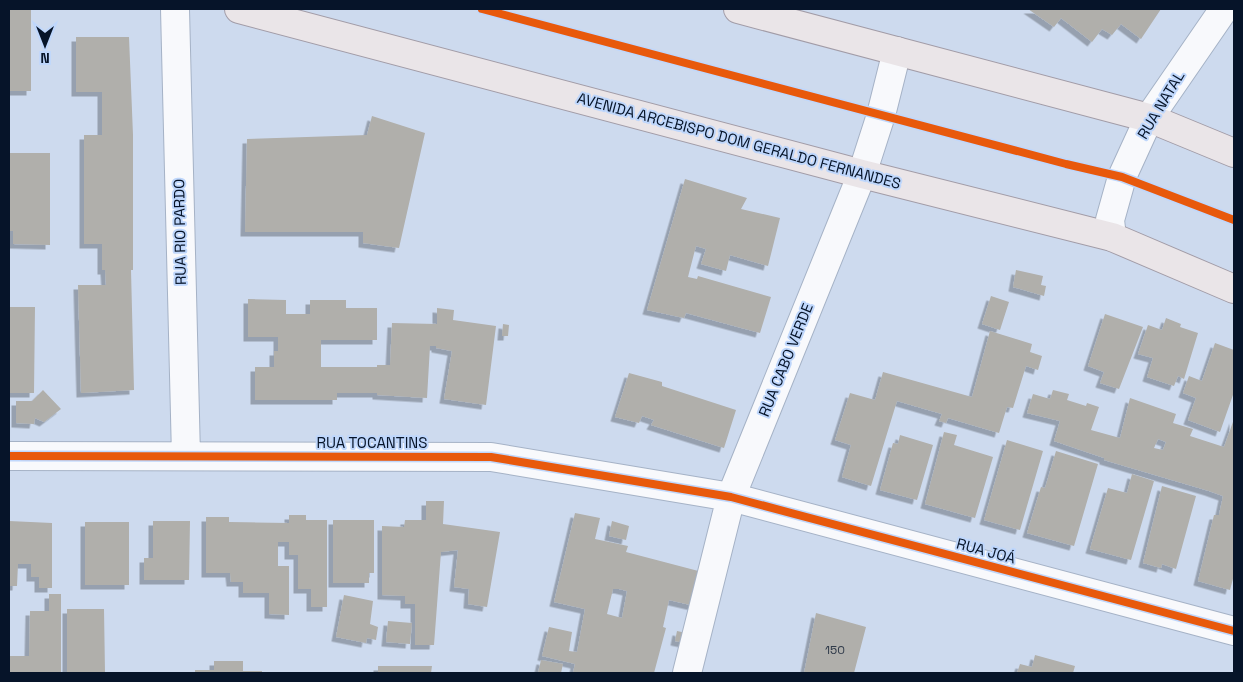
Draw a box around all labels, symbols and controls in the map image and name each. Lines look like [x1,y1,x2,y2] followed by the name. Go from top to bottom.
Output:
[20,20,70,70] north arrow
[40,49,50,67] text: N
[1133,67,1188,142] street label: RUA NATAL
[575,88,903,193] street label: AVENIDA ARCEBISPO DOM GERALDO FERNANDES
[169,179,190,285] street label: RUA RIO PARDO
[754,300,817,419] street label: RUA CABO VERDE
[317,433,427,452] street label: RUA TOCANTINS
[954,534,1018,568] street label: RUA JOÁ
[825,642,845,658] house number: 150

